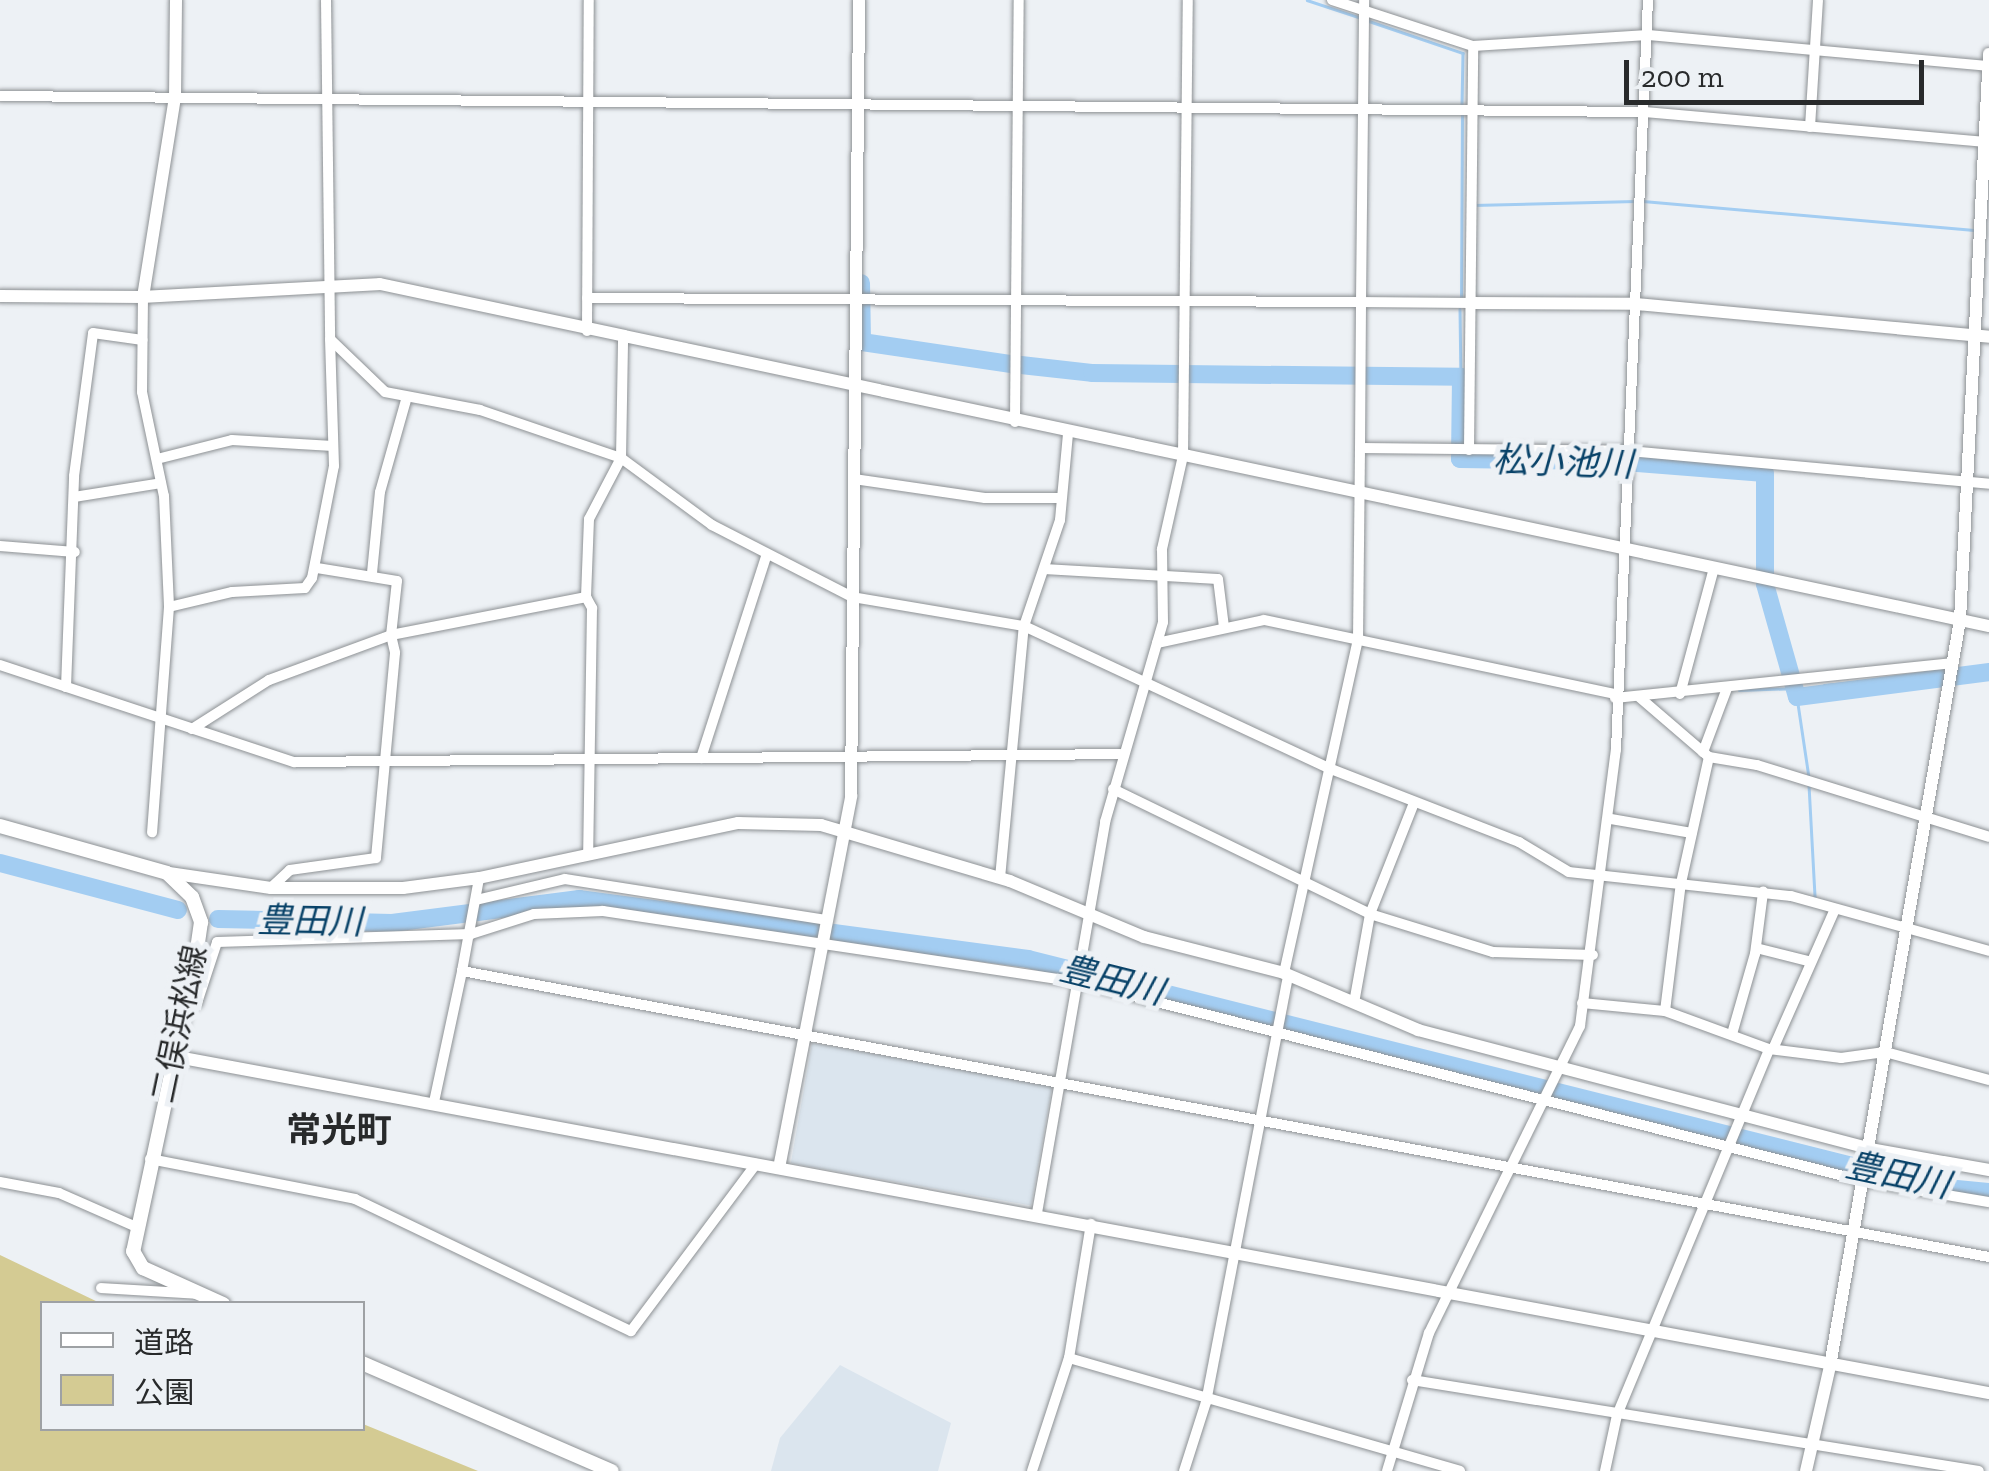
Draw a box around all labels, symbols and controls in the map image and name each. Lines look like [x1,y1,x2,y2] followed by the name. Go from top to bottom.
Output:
[1629,40,1929,102] scale bar
[1641,59,1724,95] text: 200 m
[1492,439,1634,485] water label: 松小池川
[257,899,363,943] water label: 豊田川
[144,942,214,1106] street label: 二俣浜松線
[1056,947,1168,1013] water label: 豊田川
[287,1109,391,1151] district label: 常光町
[1842,1144,1954,1206] water label: 豊田川
[40,1301,365,1431] legend
[134,1325,194,1361] text: 道路
[134,1375,194,1411] text: 公園

